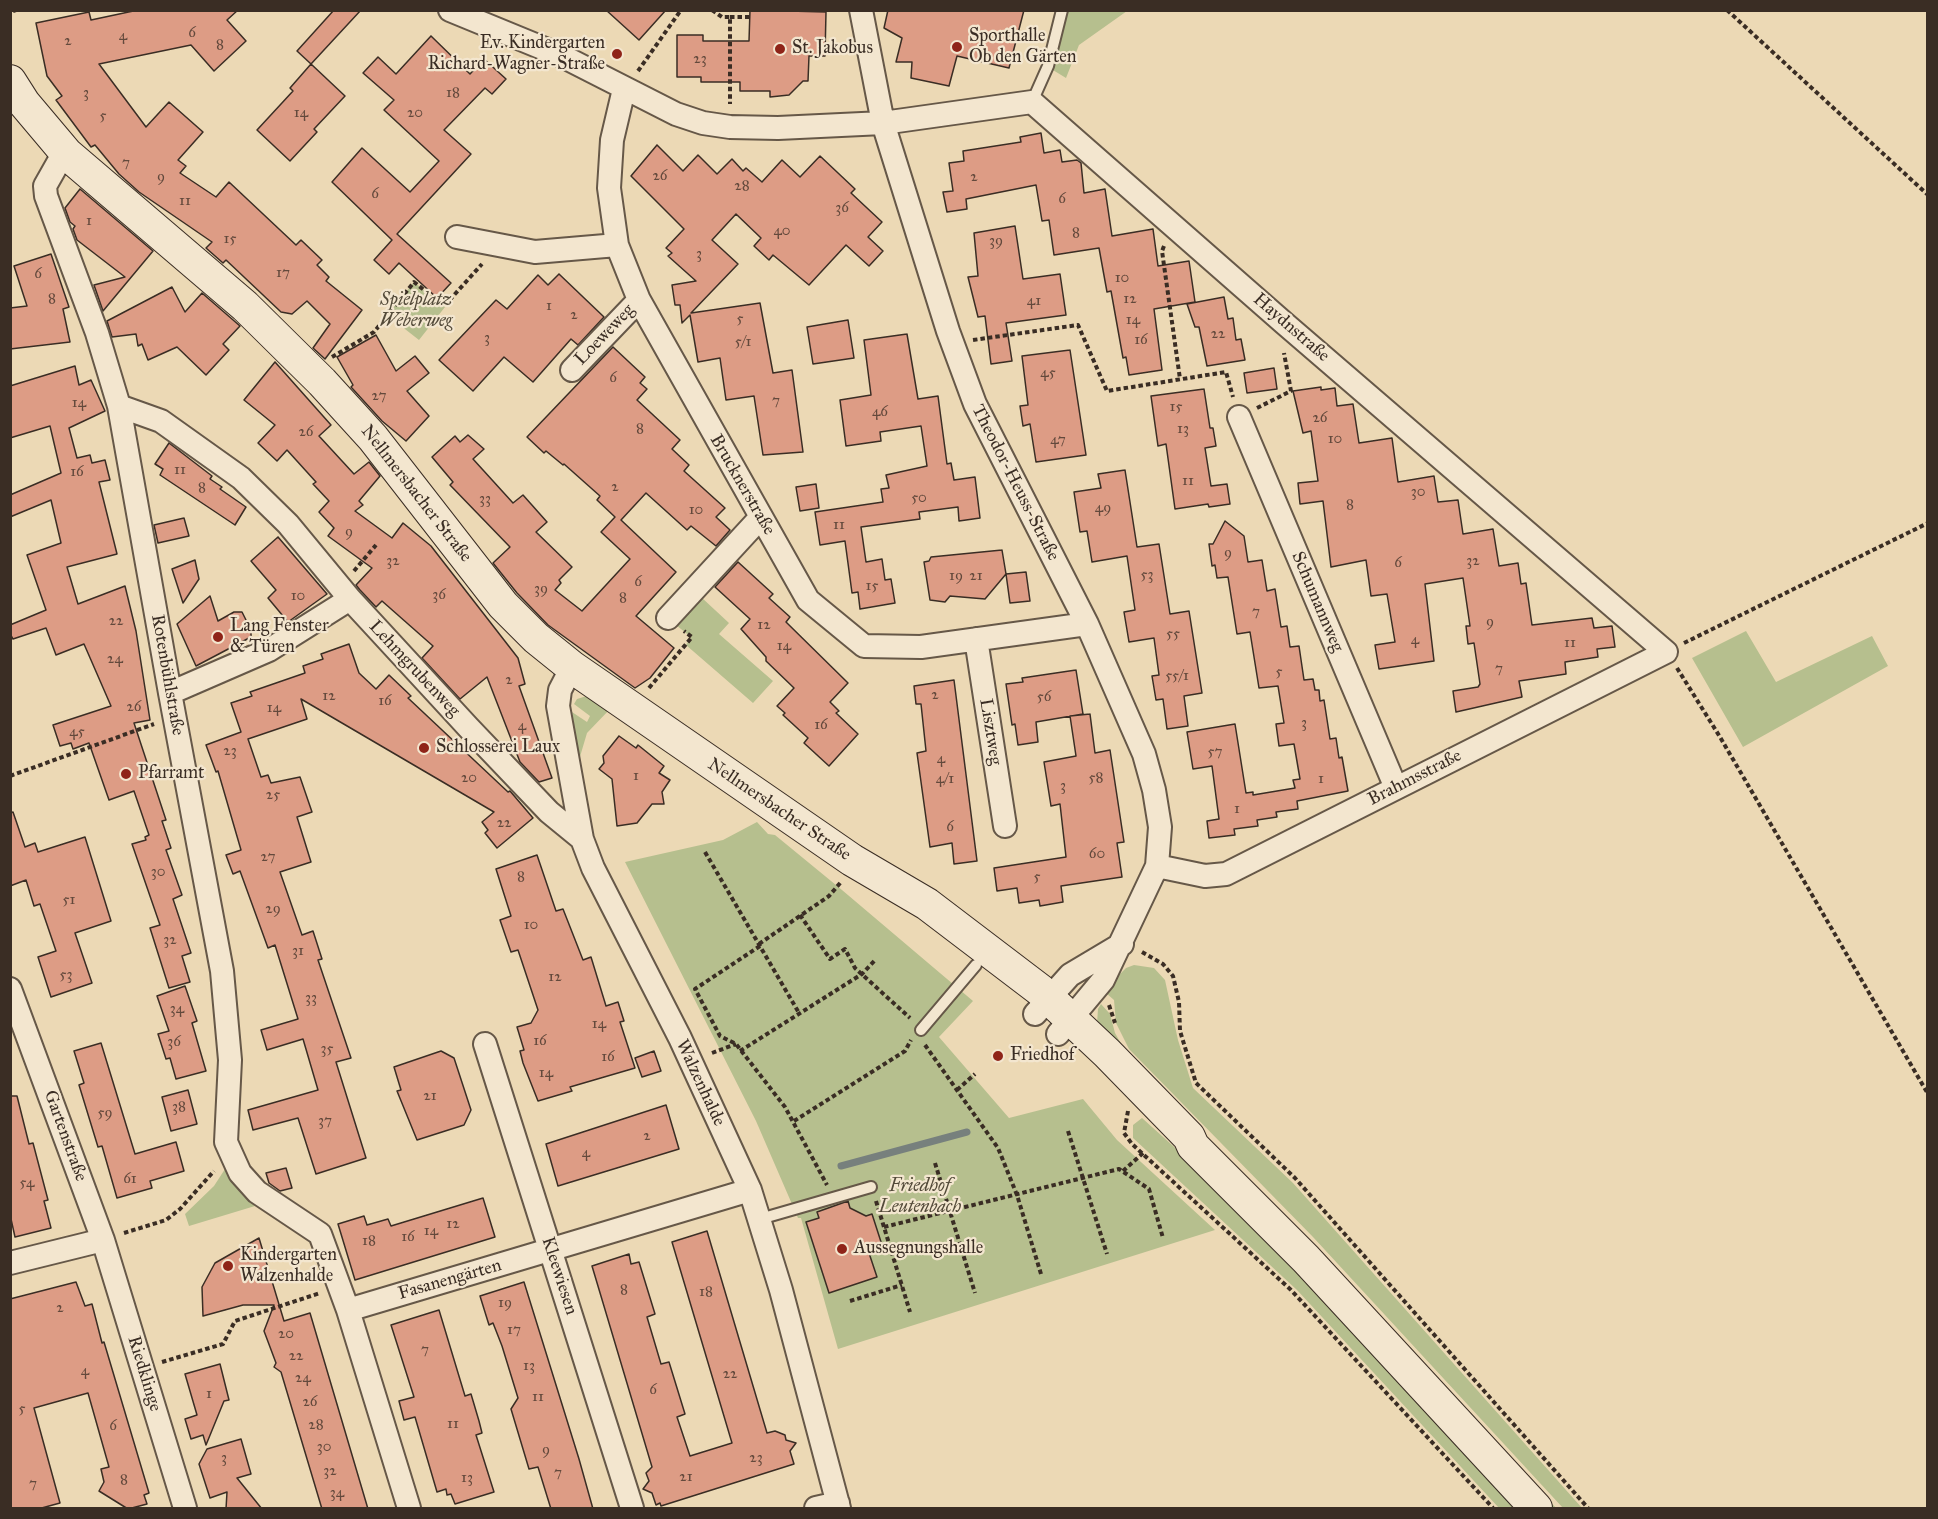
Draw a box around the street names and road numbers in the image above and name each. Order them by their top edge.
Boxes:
street label: Haydnstraße [1248,289,1334,367]
street label: Loeweweg [571,300,639,370]
street label: Theodor-Heuss-Straße [966,401,1064,565]
street label: Nellmersbacher Straße [356,421,476,567]
street label: Brucknerstraße [705,431,779,539]
street label: Schumannweg [1286,549,1348,655]
street label: Rotenbühlstraße [146,613,188,737]
street label: Lehmgrubenweg [364,616,464,722]
street label: Lisztweg [974,697,1006,767]
street label: Brahmsstraße [1365,745,1465,811]
street label: Nellmersbacher Straße [703,754,855,866]
street label: Walzenhalde [671,1036,729,1130]
street label: Gartenstraße [39,1088,91,1184]
street label: Kleewiesen [536,1234,582,1318]
street label: Fasanengärten [396,1255,504,1305]
street label: Riedklinge [122,1334,166,1414]

